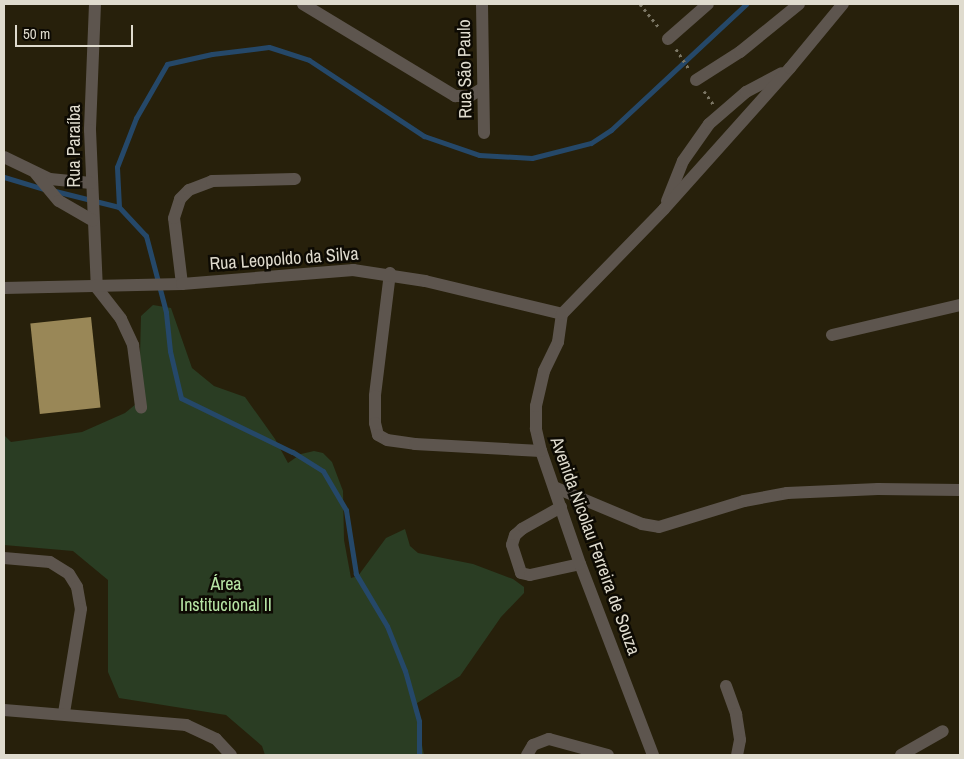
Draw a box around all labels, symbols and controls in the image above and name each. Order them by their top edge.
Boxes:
scale bar [18,15,135,47]
street label: Rua São Paulo [453,19,477,119]
text: 50 m [23,23,50,44]
street label: Rua Paraíba [63,105,85,187]
street label: Rua Leopoldo da Silva [209,243,359,275]
street label: Avenida Nicolau Ferreira de Souza [545,434,645,658]
park label: Área Institucional II [180,574,272,616]

